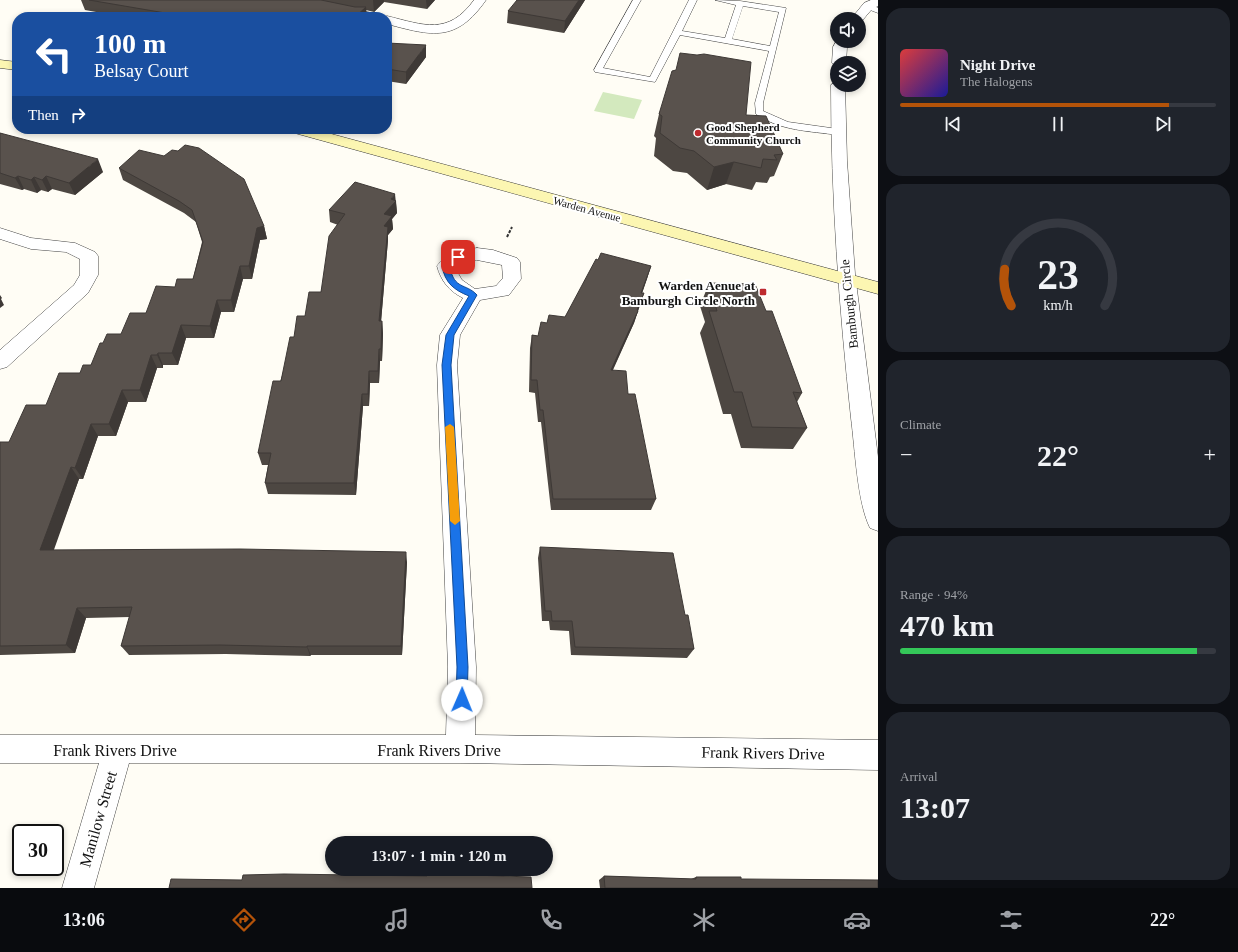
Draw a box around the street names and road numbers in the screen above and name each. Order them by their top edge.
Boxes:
street label: Warden Avenue [552,194,622,224]
street label: Bamburgh Circle [837,258,861,349]
street label: Frank Rivers Drive [53,742,177,759]
street label: Frank Rivers Drive [377,742,501,759]
street label: Frank Rivers Drive [701,743,825,763]
street label: Manilow Street [76,768,120,869]

